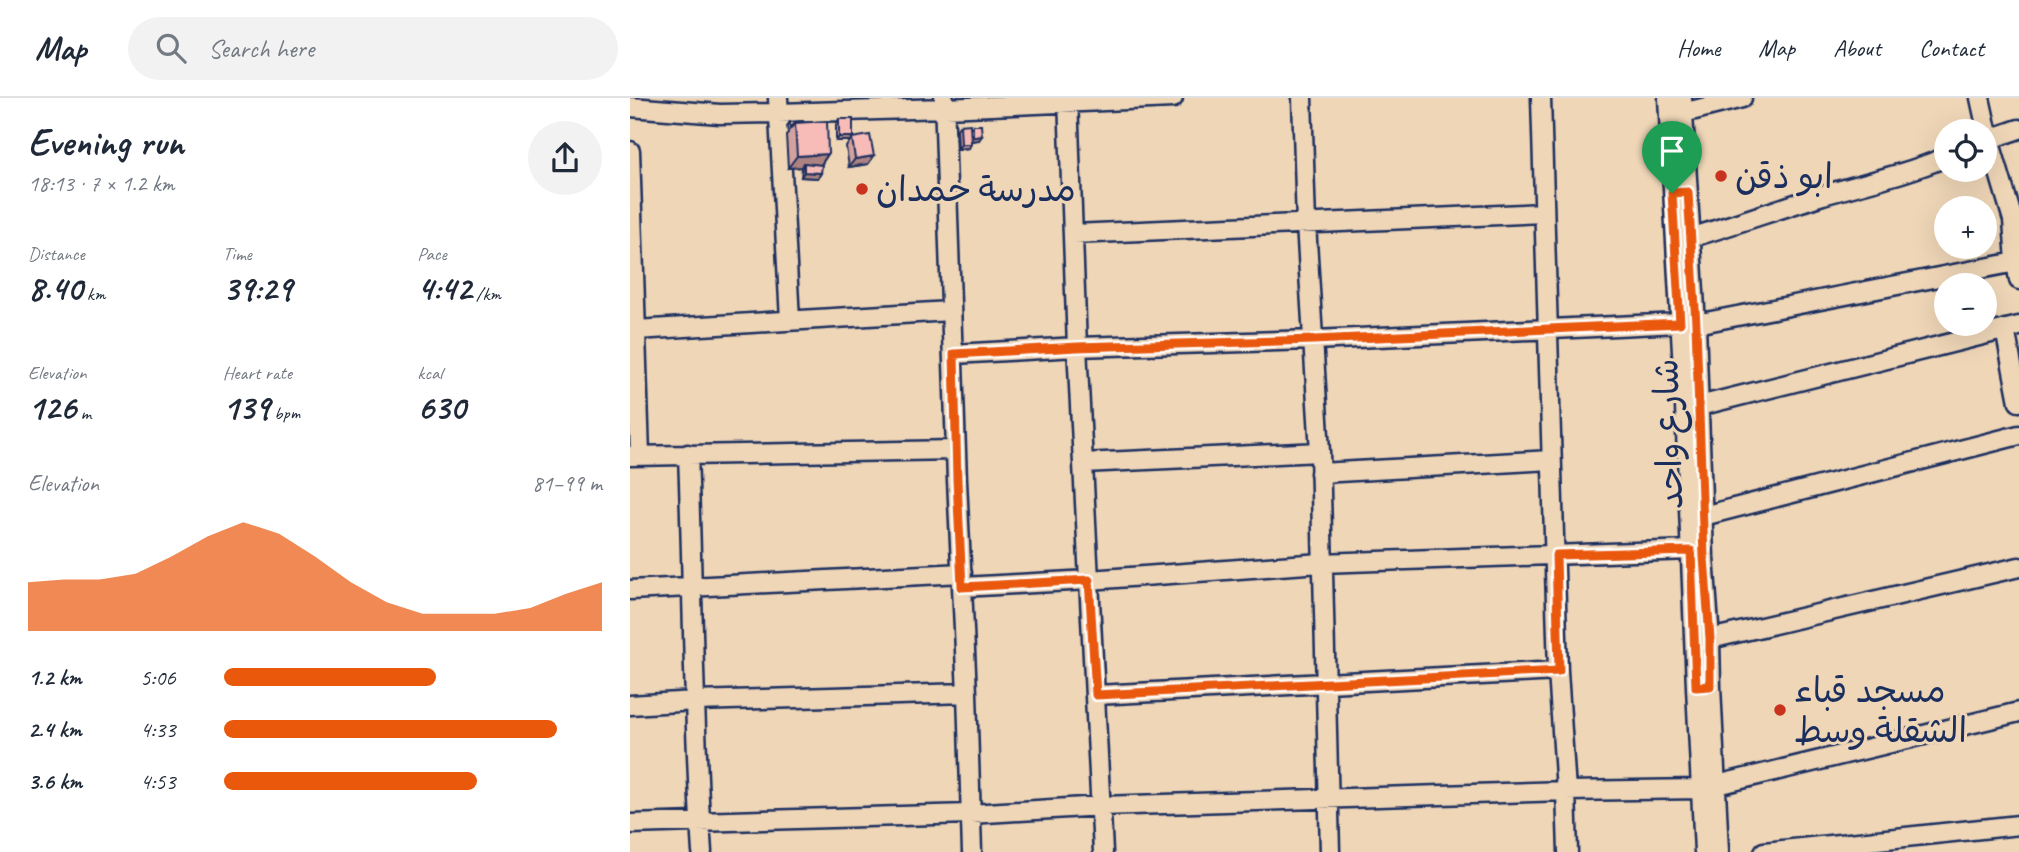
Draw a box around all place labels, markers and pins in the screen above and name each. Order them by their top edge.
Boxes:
pin [1642,121,1702,193]
place label: ابو ذقن [1735,154,1833,199]
place label: مدرسة حمدان [876,167,1076,212]
marker: ابو ذقن [1713,168,1729,184]
marker: مدرسة حمدان [854,181,870,197]
place label: مسجد قباء الشقلة وسط [1794,668,1967,753]
marker: مسجد قباء الشقلة وسط [1772,702,1788,718]

